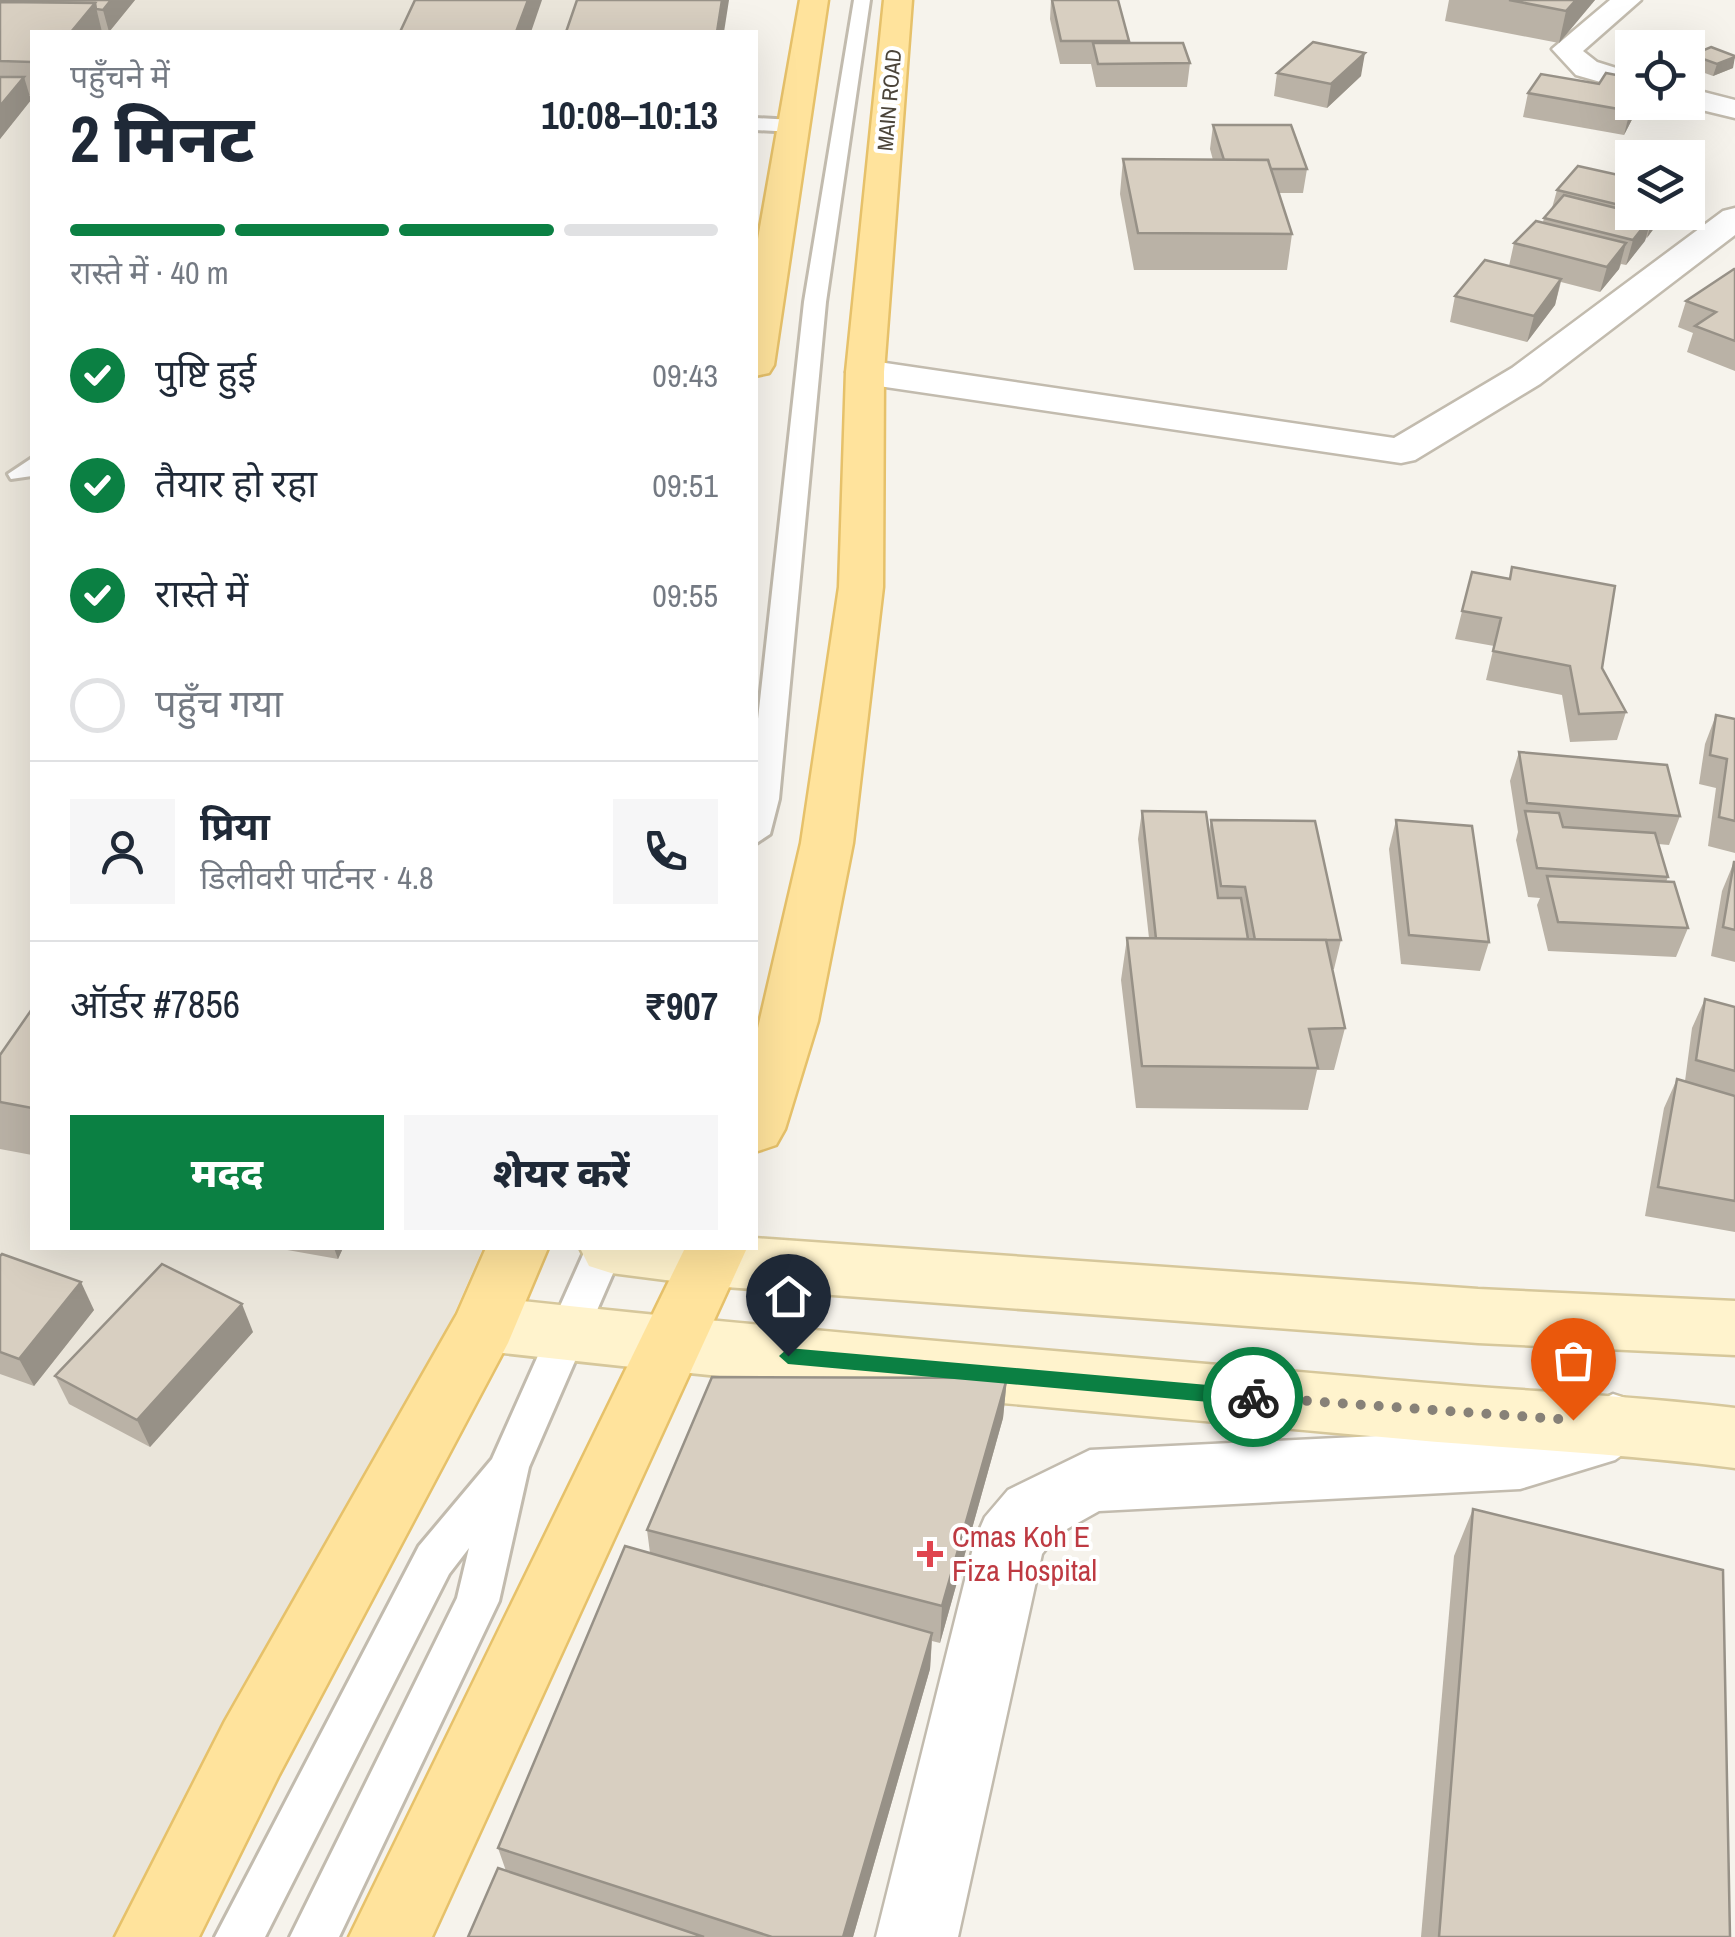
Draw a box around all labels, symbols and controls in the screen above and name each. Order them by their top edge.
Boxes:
map controls [1615,30,1705,230]
button: locate [1615,30,1705,120]
street label: MAIN ROAD [870,48,908,152]
text: पहुँचने में [70,55,170,98]
text: 10:08–10:13 [541,90,718,141]
text: 2 मिनट [70,95,254,182]
button: layers [1615,140,1705,230]
text: रास्ते में · 40 m [70,251,229,294]
icon: check [70,348,125,403]
text: पुष्टि हुई [155,348,256,399]
text: 09:43 [652,354,718,397]
icon: check [70,458,125,513]
text: तैयार हो रहा [155,458,317,509]
text: 09:51 [652,464,718,507]
icon: check [70,568,125,623]
text: रास्ते में [155,568,248,619]
text: 09:55 [652,574,718,617]
text: पहुँच गया [155,678,283,729]
button: person [70,799,175,904]
button: phone [613,799,718,904]
text: प्रिया [200,801,270,852]
text: डिलीवरी पार्टनर · 4.8 [200,856,434,899]
text: ऑर्डर #7856 [70,979,240,1030]
text: ₹907 [644,981,718,1032]
button: मदद [70,1115,384,1230]
button: शेयर करें [404,1115,718,1230]
pin [746,1254,831,1357]
icon: home [761,1269,816,1324]
pin [1531,1318,1616,1421]
icon: bag [1546,1333,1601,1388]
courier [1203,1347,1303,1447]
icon: bike [1226,1370,1281,1425]
place label: Cmas Koh E Fiza Hospital [952,1516,1097,1590]
marker: Cmas Koh E Fiza Hospital [917,1541,943,1567]

